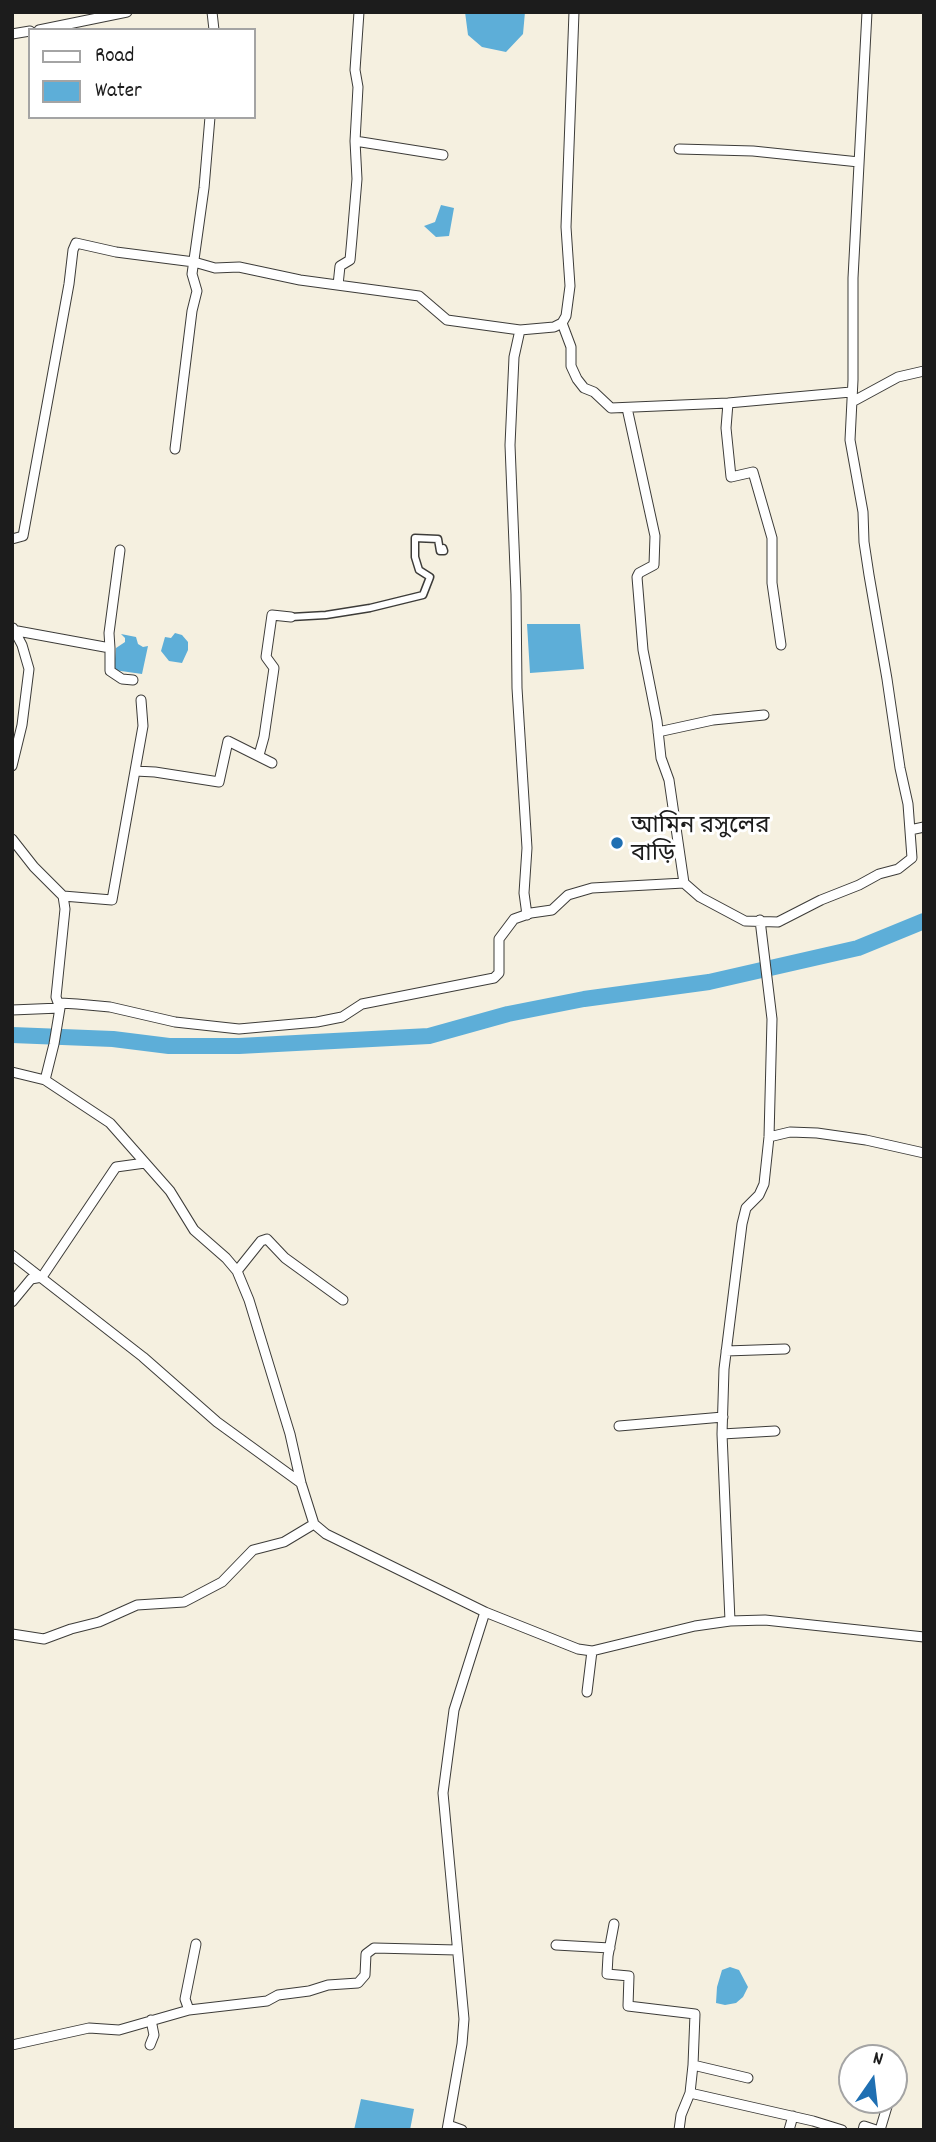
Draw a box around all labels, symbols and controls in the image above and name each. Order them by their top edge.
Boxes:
legend [28,28,256,119]
text: Road [95,42,134,72]
text: Water [95,77,142,107]
place label: আমিন রসুলের বাড়ি [631,815,770,871]
marker: আমিন রসুলের বাড়ি [609,835,625,851]
north arrow [838,2044,908,2114]
text: N [870,2046,886,2074]

